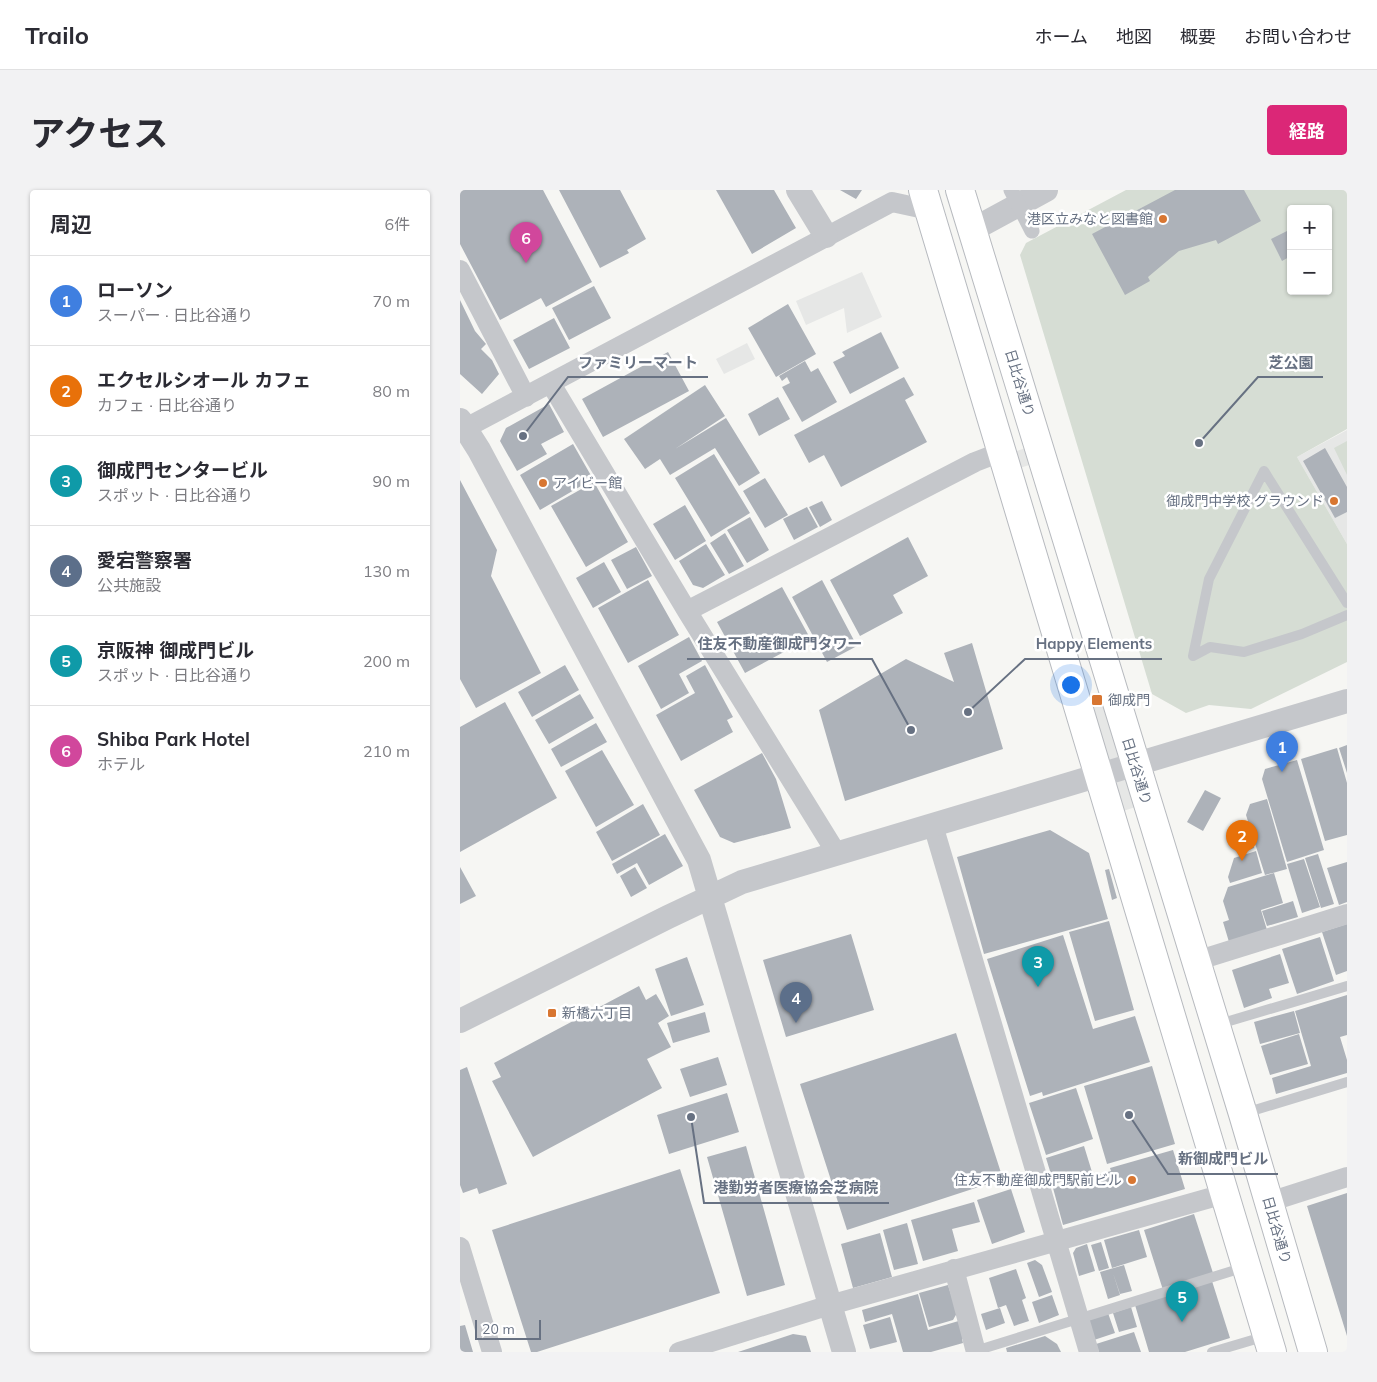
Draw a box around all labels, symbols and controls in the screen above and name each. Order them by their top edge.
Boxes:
text: Trailo [25,20,89,50]
text: ホーム [1035,25,1088,48]
text: 地図 [1116,25,1152,48]
text: 概要 [1180,25,1216,48]
text: お問い合わせ [1244,25,1352,48]
button: 経路 [1267,105,1347,155]
text: アクセス [30,111,168,155]
map controls [1287,205,1332,295]
button: + [1287,205,1332,250]
place label: 港区立みなと図書館 [1027,210,1153,228]
text: 周辺 [50,211,92,237]
marker: 港区立みなと図書館 [1157,213,1169,225]
text: 6件 [384,214,410,234]
pin: 6 [510,222,542,263]
button: − [1287,250,1332,295]
text: ローソン [97,278,173,302]
text: 1 [61,291,71,311]
text: 70 m [373,291,410,311]
text: スーパー · 日比谷通り [97,305,253,325]
callout: ファミリーマート [568,347,708,377]
street label: 日比谷通り [1001,347,1039,419]
callout: 芝公園 [1258,347,1323,377]
text: ファミリーマート [578,353,698,372]
text: 芝公園 [1268,353,1314,372]
text: エクセルシオール カフェ [97,368,311,392]
text: 2 [61,381,71,401]
text: 80 m [373,381,410,401]
text: カフェ · 日比谷通り [97,395,237,415]
text: 御成門センタービル [97,458,268,482]
text: 3 [61,471,71,491]
text: 90 m [373,471,410,491]
place label: アイビー館 [553,474,622,492]
marker: アイビー館 [537,477,549,489]
text: スポット · 日比谷通り [97,485,253,505]
place label: 御成門中学校 グラウンド [1166,492,1324,510]
marker: 御成門中学校 グラウンド [1328,495,1340,507]
text: 愛宕警察署 [97,548,192,572]
text: 4 [61,561,71,581]
text: 130 m [363,561,410,581]
text: 公共施設 [97,575,161,595]
callout: 住友不動産御成門タワー [687,629,872,659]
callout: Happy Elements [1025,629,1162,659]
text: 住友不動産御成門タワー [697,634,863,653]
text: Happy Elements [1036,634,1152,653]
text: 京阪神 御成門ビル [97,638,254,662]
text: 5 [61,651,71,671]
text: 200 m [363,651,410,671]
text: スポット · 日比谷通り [97,665,253,685]
your location [1058,672,1084,698]
place label: 御成門 [1108,691,1150,709]
marker: 御成門 [1090,693,1104,707]
text: Shiba Park Hotel [97,727,250,751]
pin: 1 [1266,731,1298,772]
street label: 日比谷通り [1118,735,1156,807]
text: 6 [61,741,71,761]
text: 210 m [363,741,410,761]
text: ホテル [97,754,145,774]
pin: 2 [1226,820,1258,861]
pin: 3 [1022,946,1054,987]
pin: 4 [780,982,812,1023]
place label: 新橋六丁目 [562,1004,632,1022]
marker: 新橋六丁目 [546,1007,558,1019]
callout: 新御成門ビル [1168,1144,1278,1174]
text: 新御成門ビル [1178,1149,1268,1168]
place label: 住友不動産御成門駅前ビル [954,1171,1122,1189]
callout: 港勤労者医療協会芝病院 [704,1173,889,1203]
marker: 住友不動産御成門駅前ビル [1126,1174,1138,1186]
text: 港勤労者医療協会芝病院 [713,1178,879,1197]
street label: 日比谷通り [1259,1194,1295,1266]
pin: 5 [1166,1281,1198,1322]
scale bar [475,1317,541,1340]
text: 20 m [482,1320,515,1338]

